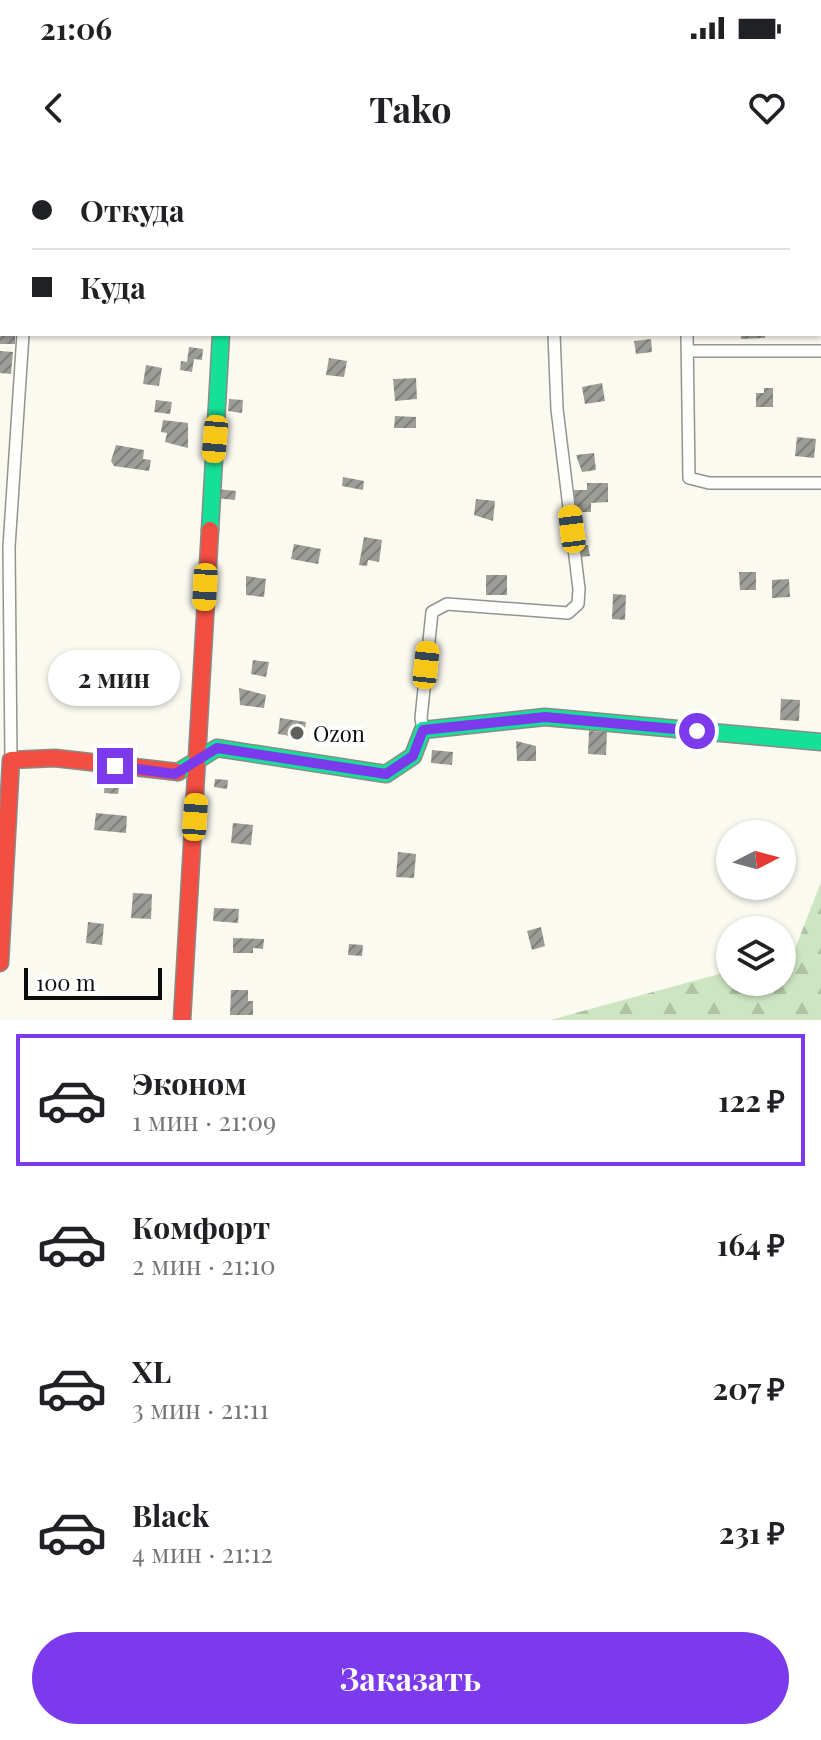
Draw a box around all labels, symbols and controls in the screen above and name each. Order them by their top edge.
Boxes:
text: 21:06 [40,8,112,48]
text: Tako [369,84,452,132]
icon: back [32,86,76,130]
icon: heart [745,86,789,130]
text: Откуда [80,190,184,230]
text: Куда [80,267,146,307]
car [201,414,229,464]
car [557,504,587,554]
car [192,562,218,612]
car [412,640,440,690]
callout: 2 мин [49,650,181,706]
text: 2 мин [78,660,150,695]
route start [679,713,715,749]
place label: Ozon [313,718,365,748]
marker: Ozon [288,724,306,742]
route end [97,748,133,784]
car [181,792,209,842]
north arrow [716,820,796,900]
map controls [716,820,796,996]
button: layers [716,916,796,996]
scale bar [24,964,162,1000]
text: 100 m [36,967,96,997]
text: Эконом [132,1063,247,1103]
icon: car [36,1064,108,1136]
text: 122 ₽ [718,1080,785,1120]
text: 1 мин · 21:09 [132,1103,276,1138]
text: Комфорт [132,1207,270,1247]
icon: car [36,1208,108,1280]
text: 164 ₽ [717,1224,785,1264]
text: 2 мин · 21:10 [132,1247,276,1282]
text: XL [132,1351,171,1391]
icon: car [36,1352,108,1424]
text: 207 ₽ [712,1368,785,1408]
text: 3 мин · 21:11 [132,1391,269,1426]
text: Black [132,1495,209,1535]
icon: car [36,1496,108,1568]
text: 231 ₽ [719,1512,785,1552]
text: 4 мин · 21:12 [132,1535,273,1570]
button: Заказать [32,1632,789,1724]

